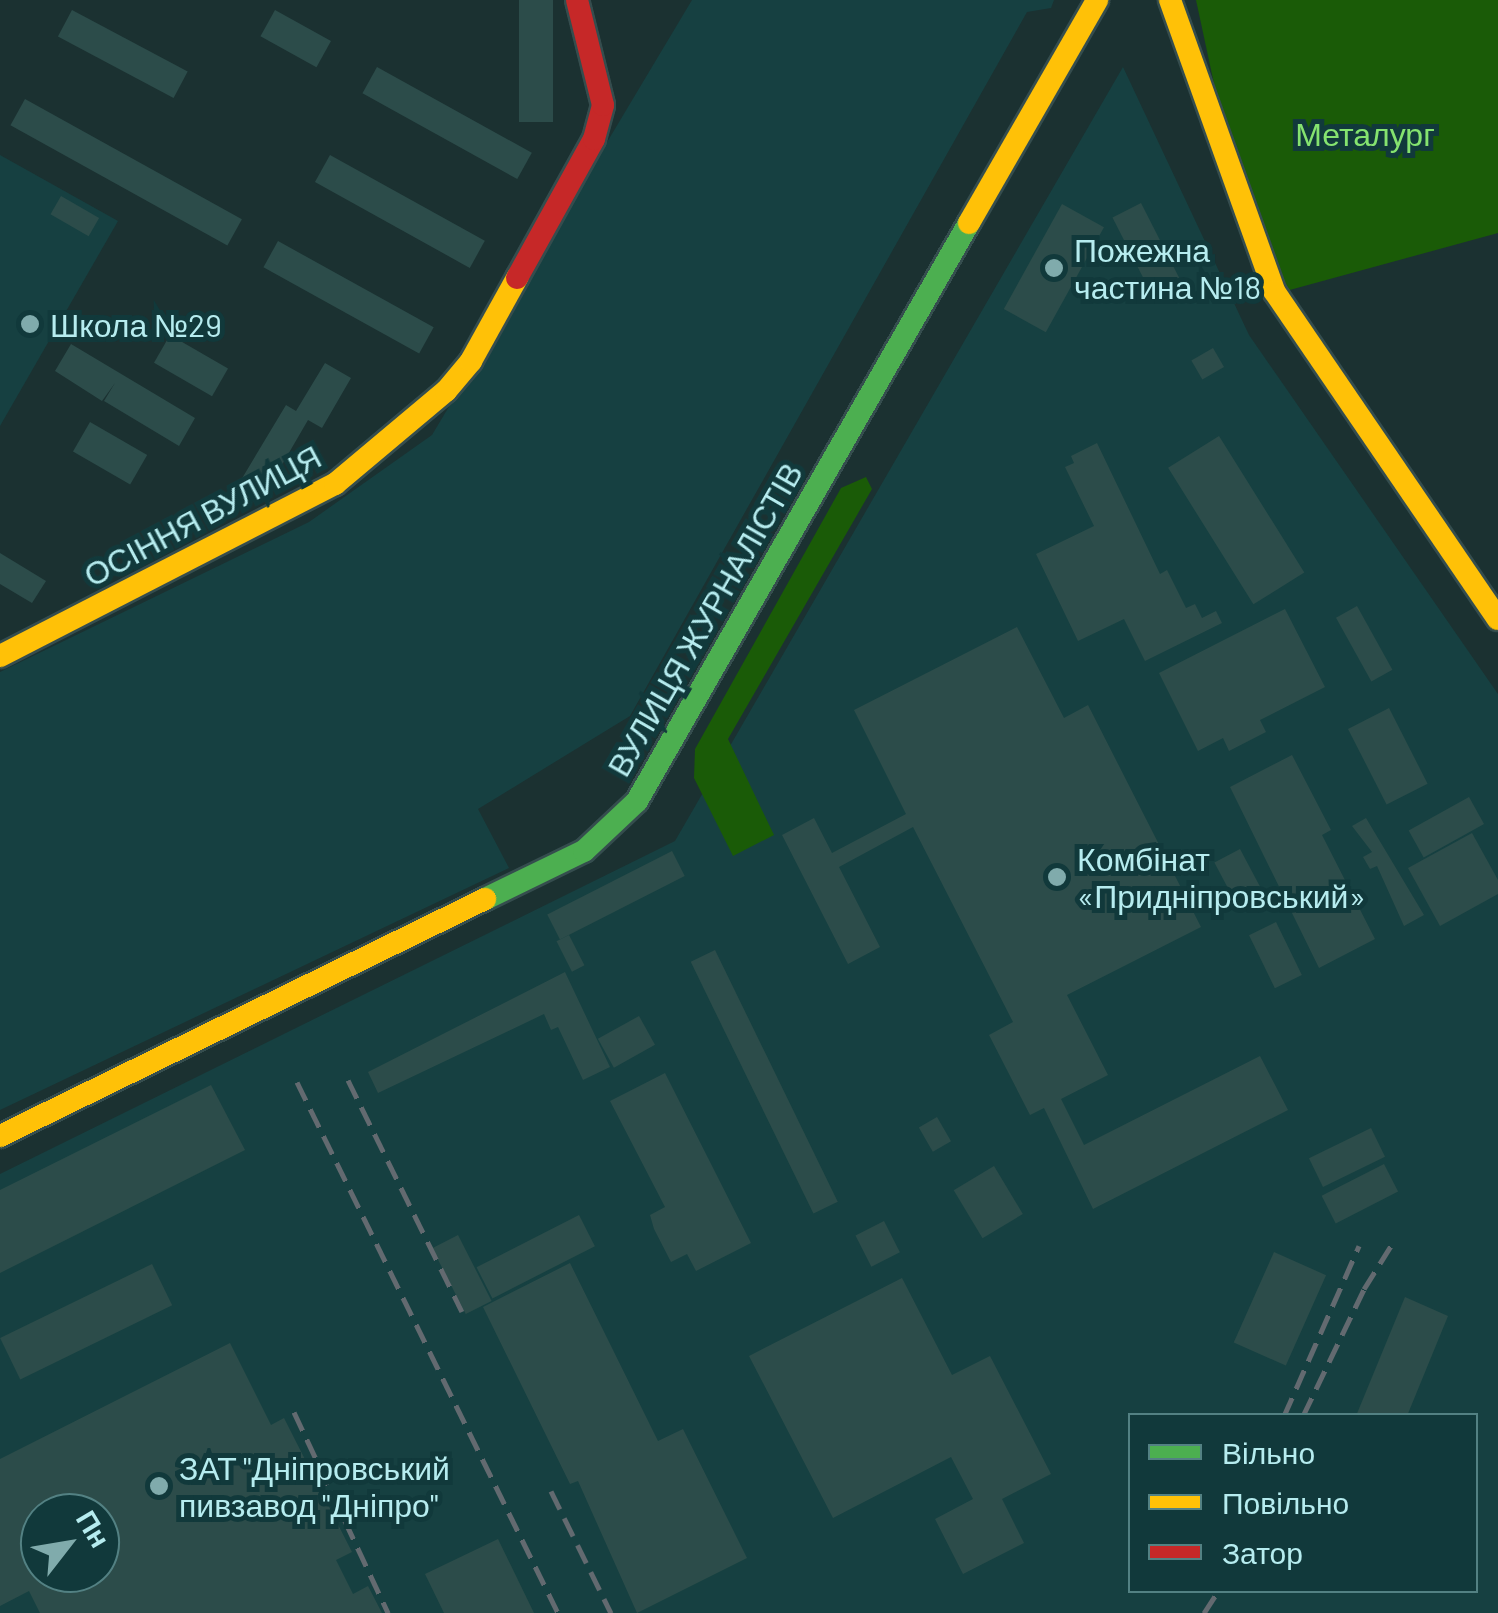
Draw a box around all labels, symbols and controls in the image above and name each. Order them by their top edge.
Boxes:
park label: Металург [1295,114,1435,152]
place label: Пожежна частина №18 [1074,231,1261,306]
marker: Пожежна частина №18 [1043,257,1065,279]
place label: Школа №29 [50,305,222,343]
marker: Школа №29 [19,313,41,335]
street label: ОСІННЯ ВУЛИЦЯ [77,436,327,594]
street label: ВУЛИЦЯ ЖУРНАЛІСТІВ [598,455,810,783]
place label: Комбінат «Придніпровський» [1077,840,1366,915]
marker: Комбінат «Придніпровський» [1046,866,1068,888]
legend [1128,1413,1478,1593]
text: Вільно [1222,1434,1315,1470]
place label: ЗАТ "Дніпровський пивзавод "Дніпро" [179,1449,450,1524]
marker: ЗАТ "Дніпровський пивзавод "Дніпро" [148,1475,170,1497]
text: Повільно [1222,1484,1349,1520]
north arrow [20,1493,120,1593]
text: Пн [70,1504,118,1553]
text: Затор [1222,1534,1303,1570]

